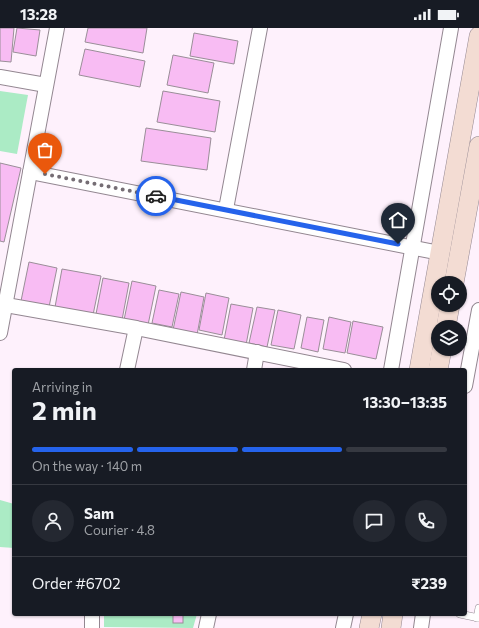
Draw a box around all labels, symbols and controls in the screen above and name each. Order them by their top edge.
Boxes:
text: 13:28 [20,5,57,23]
pin [28,133,62,174]
icon: bag [34,139,56,161]
courier [136,176,176,216]
icon: car [145,185,167,207]
pin [381,203,415,244]
icon: home [387,209,409,231]
map controls [431,276,467,356]
button: locate [431,276,467,312]
button: layers [431,320,467,356]
text: Arriving in [32,379,92,395]
text: 13:30–13:35 [363,393,447,411]
text: 2 min [32,394,97,425]
text: On the way · 140 m [32,458,142,474]
button: person [32,500,74,542]
button: chat [353,500,395,542]
button: phone [405,500,447,542]
text: Sam [84,504,114,522]
text: Courier · 4.8 [84,522,155,538]
text: Order #6702 [32,574,121,592]
text: ₹239 [411,574,447,592]

